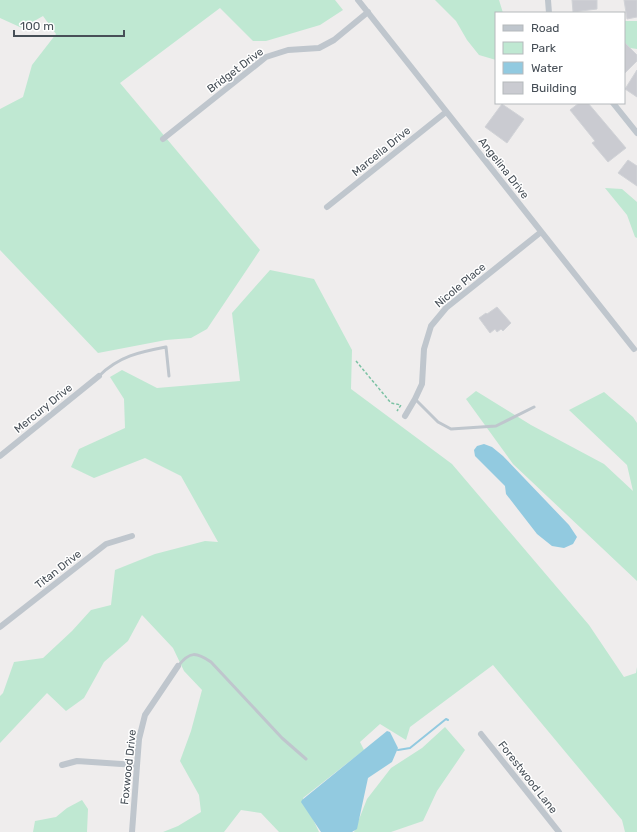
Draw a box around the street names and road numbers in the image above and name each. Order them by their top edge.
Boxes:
street label: Bridget Drive [205,45,266,96]
street label: Marcella Drive [349,124,413,179]
street label: Angelina Drive [476,135,532,201]
street label: Nicole Place [432,260,488,310]
street label: Mercury Drive [12,381,75,436]
street label: Titan Drive [33,547,84,592]
street label: Foxwood Drive [118,729,139,805]
street label: Forestwood Lane [495,738,560,816]

